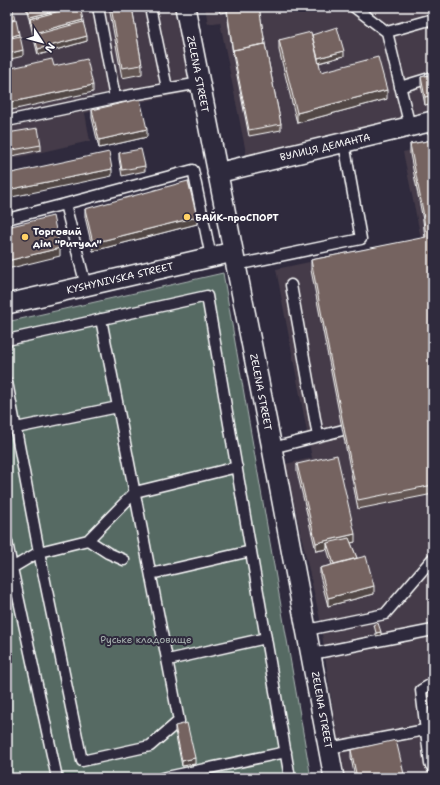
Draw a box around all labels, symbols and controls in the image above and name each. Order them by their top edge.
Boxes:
north arrow [22,22,62,62]
street label: ZELENA STREET [184,34,212,114]
text: N [41,40,58,56]
street label: ВУЛИЦЯ ДЕМАНТА [279,130,371,164]
place label: БАЙК-проСПОРТ [195,211,279,224]
marker: БАЙК-проСПОРТ [182,212,192,222]
place label: Торговий дім "Ритуал" [33,225,102,250]
marker: Торговий дім "Ритуал" [20,232,30,242]
street label: KYSHYNIVSKA STREET [65,259,175,297]
street label: ZELENA STREET [247,352,275,432]
park label: Руське кладовище [100,633,192,646]
street label: ZELENA STREET [309,670,335,750]

